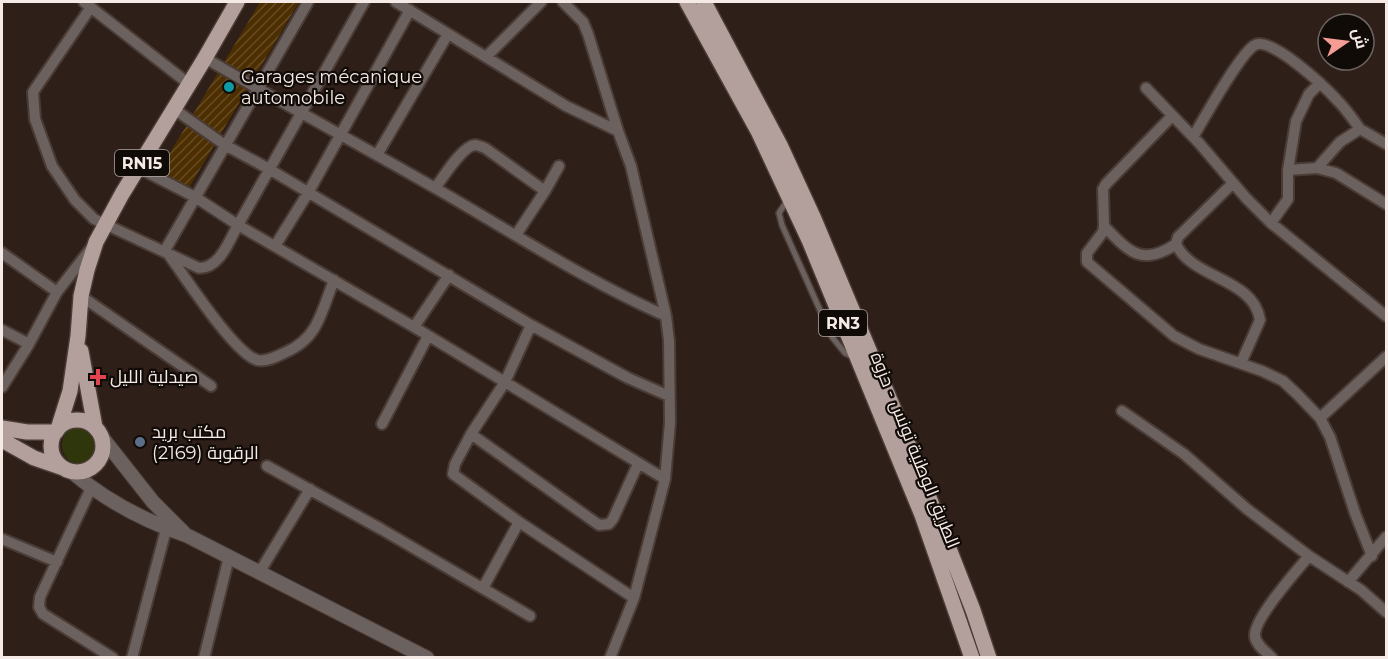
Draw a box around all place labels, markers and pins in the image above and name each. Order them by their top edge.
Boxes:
place label: Garages mécanique automobile [241,66,422,109]
marker: Garages mécanique automobile [222,80,236,94]
place label: صيدلية الليل [110,366,198,388]
marker: صيدلية الليل [91,370,105,384]
place label: مكتب بريد الرقوبة (2169) [152,421,259,464]
marker: مكتب بريد الرقوبة (2169) [133,435,147,449]

